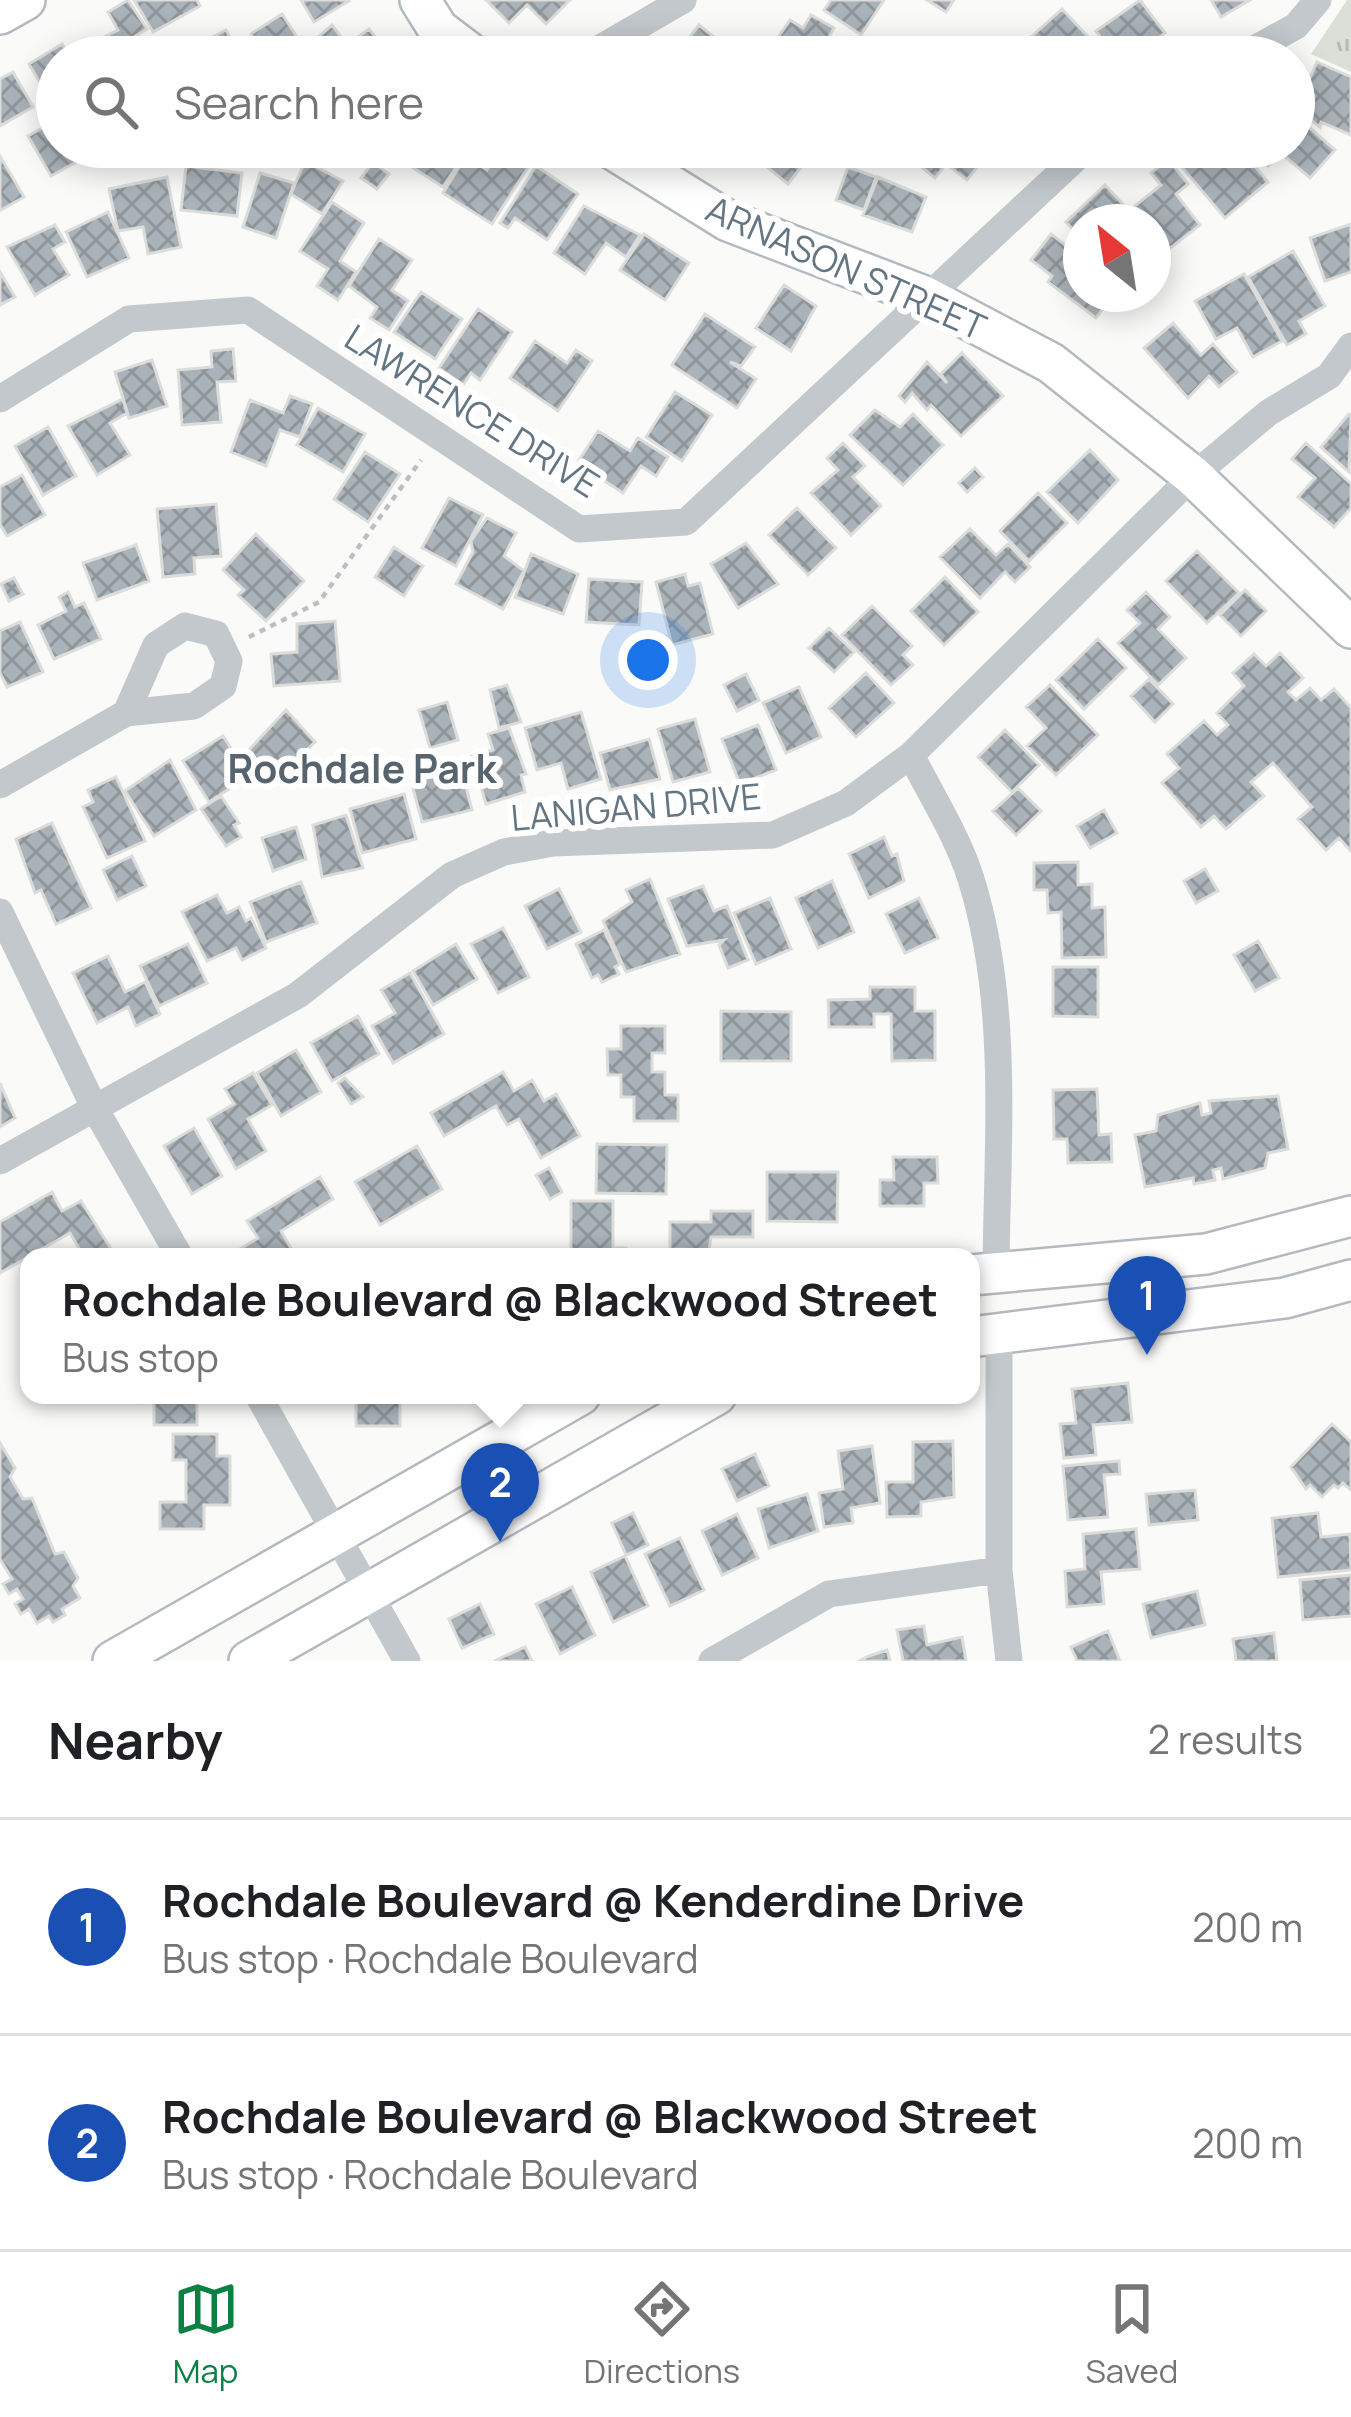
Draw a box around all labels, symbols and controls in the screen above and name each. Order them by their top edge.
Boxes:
search box [36,36,1315,168]
icon: search [78,69,144,135]
text: Search here [174,71,424,133]
street label: ARNASON STREET [699,184,994,351]
north arrow [1063,204,1171,312]
street label: LAWRENCE DRIVE [336,313,609,509]
your location [618,630,678,690]
district label: Rochdale Park [228,741,497,795]
street label: LANIGAN DRIVE [509,771,763,842]
popup [20,1248,980,1404]
pin: 1 [1108,1256,1186,1355]
text: Rochdale Boulevard @ Blackwood Street [62,1268,938,1330]
text: Bus stop [62,1330,219,1384]
pin: 2 [461,1443,539,1542]
text: Nearby [48,1705,223,1774]
text: 2 results [1148,1712,1303,1766]
text: Rochdale Boulevard @ Kenderdine Drive [162,1869,1024,1931]
text: 1 [78,1900,96,1954]
text: 200 m [1192,1900,1303,1954]
text: Bus stop · Rochdale Boulevard [162,1931,699,1985]
text: Rochdale Boulevard @ Blackwood Street [162,2085,1038,2147]
text: 2 [75,2116,99,2170]
text: 200 m [1192,2116,1303,2170]
text: Bus stop · Rochdale Boulevard [162,2147,699,2201]
tab: Map [173,2276,239,2393]
tab: Directions [584,2276,740,2393]
tab: Saved [1085,2276,1178,2393]

